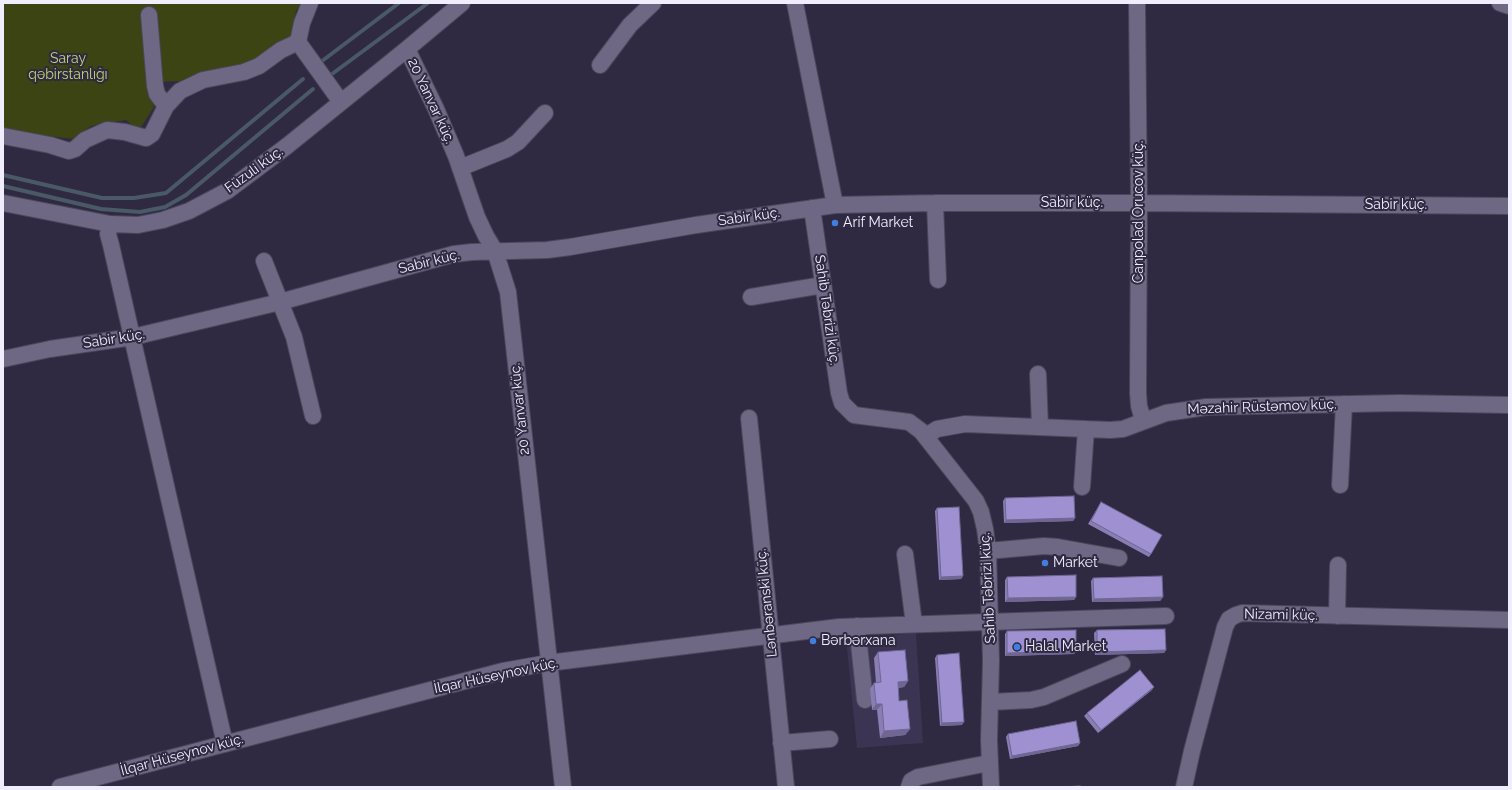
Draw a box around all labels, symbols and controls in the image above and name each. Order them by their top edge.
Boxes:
park label: Saray qəbirstanlığı [28,51,108,84]
street label: 20 Yanvar küç. [404,56,458,146]
street label: Canpolad Orucov küç. [1131,141,1147,283]
street label: Füzuli küç. [222,143,286,197]
street label: Sabir küç. [1041,195,1103,211]
street label: Sabir küç. [1365,197,1427,213]
street label: Sabir küç. [717,204,781,230]
place label: Arif Market [843,215,913,231]
marker: Arif Market [830,218,840,228]
street label: Sabir küç. [397,246,461,278]
street label: Sahib Təbrizi küç. [811,254,843,366]
street label: Sabir küç. [82,326,146,352]
street label: 20 Yanvar küç. [507,362,533,456]
street label: Məzahir Rüstəmov küç. [1187,396,1337,418]
street label: Sahib Təbrizi küç. [977,532,999,644]
street label: Lənbəranski küç. [753,548,781,658]
place label: Market [1053,555,1098,571]
marker: Market [1040,558,1050,568]
street label: Nizami küç. [1244,606,1318,624]
place label: Bərbərxana [821,633,896,649]
marker: Bərbərxana [808,636,818,646]
place label: Halal Market [1025,639,1106,655]
marker: Halal Market [1012,642,1022,652]
street label: İlqar Hüseynov küç. [432,655,560,697]
street label: İlqar Hüseynov küç. [119,731,245,779]

